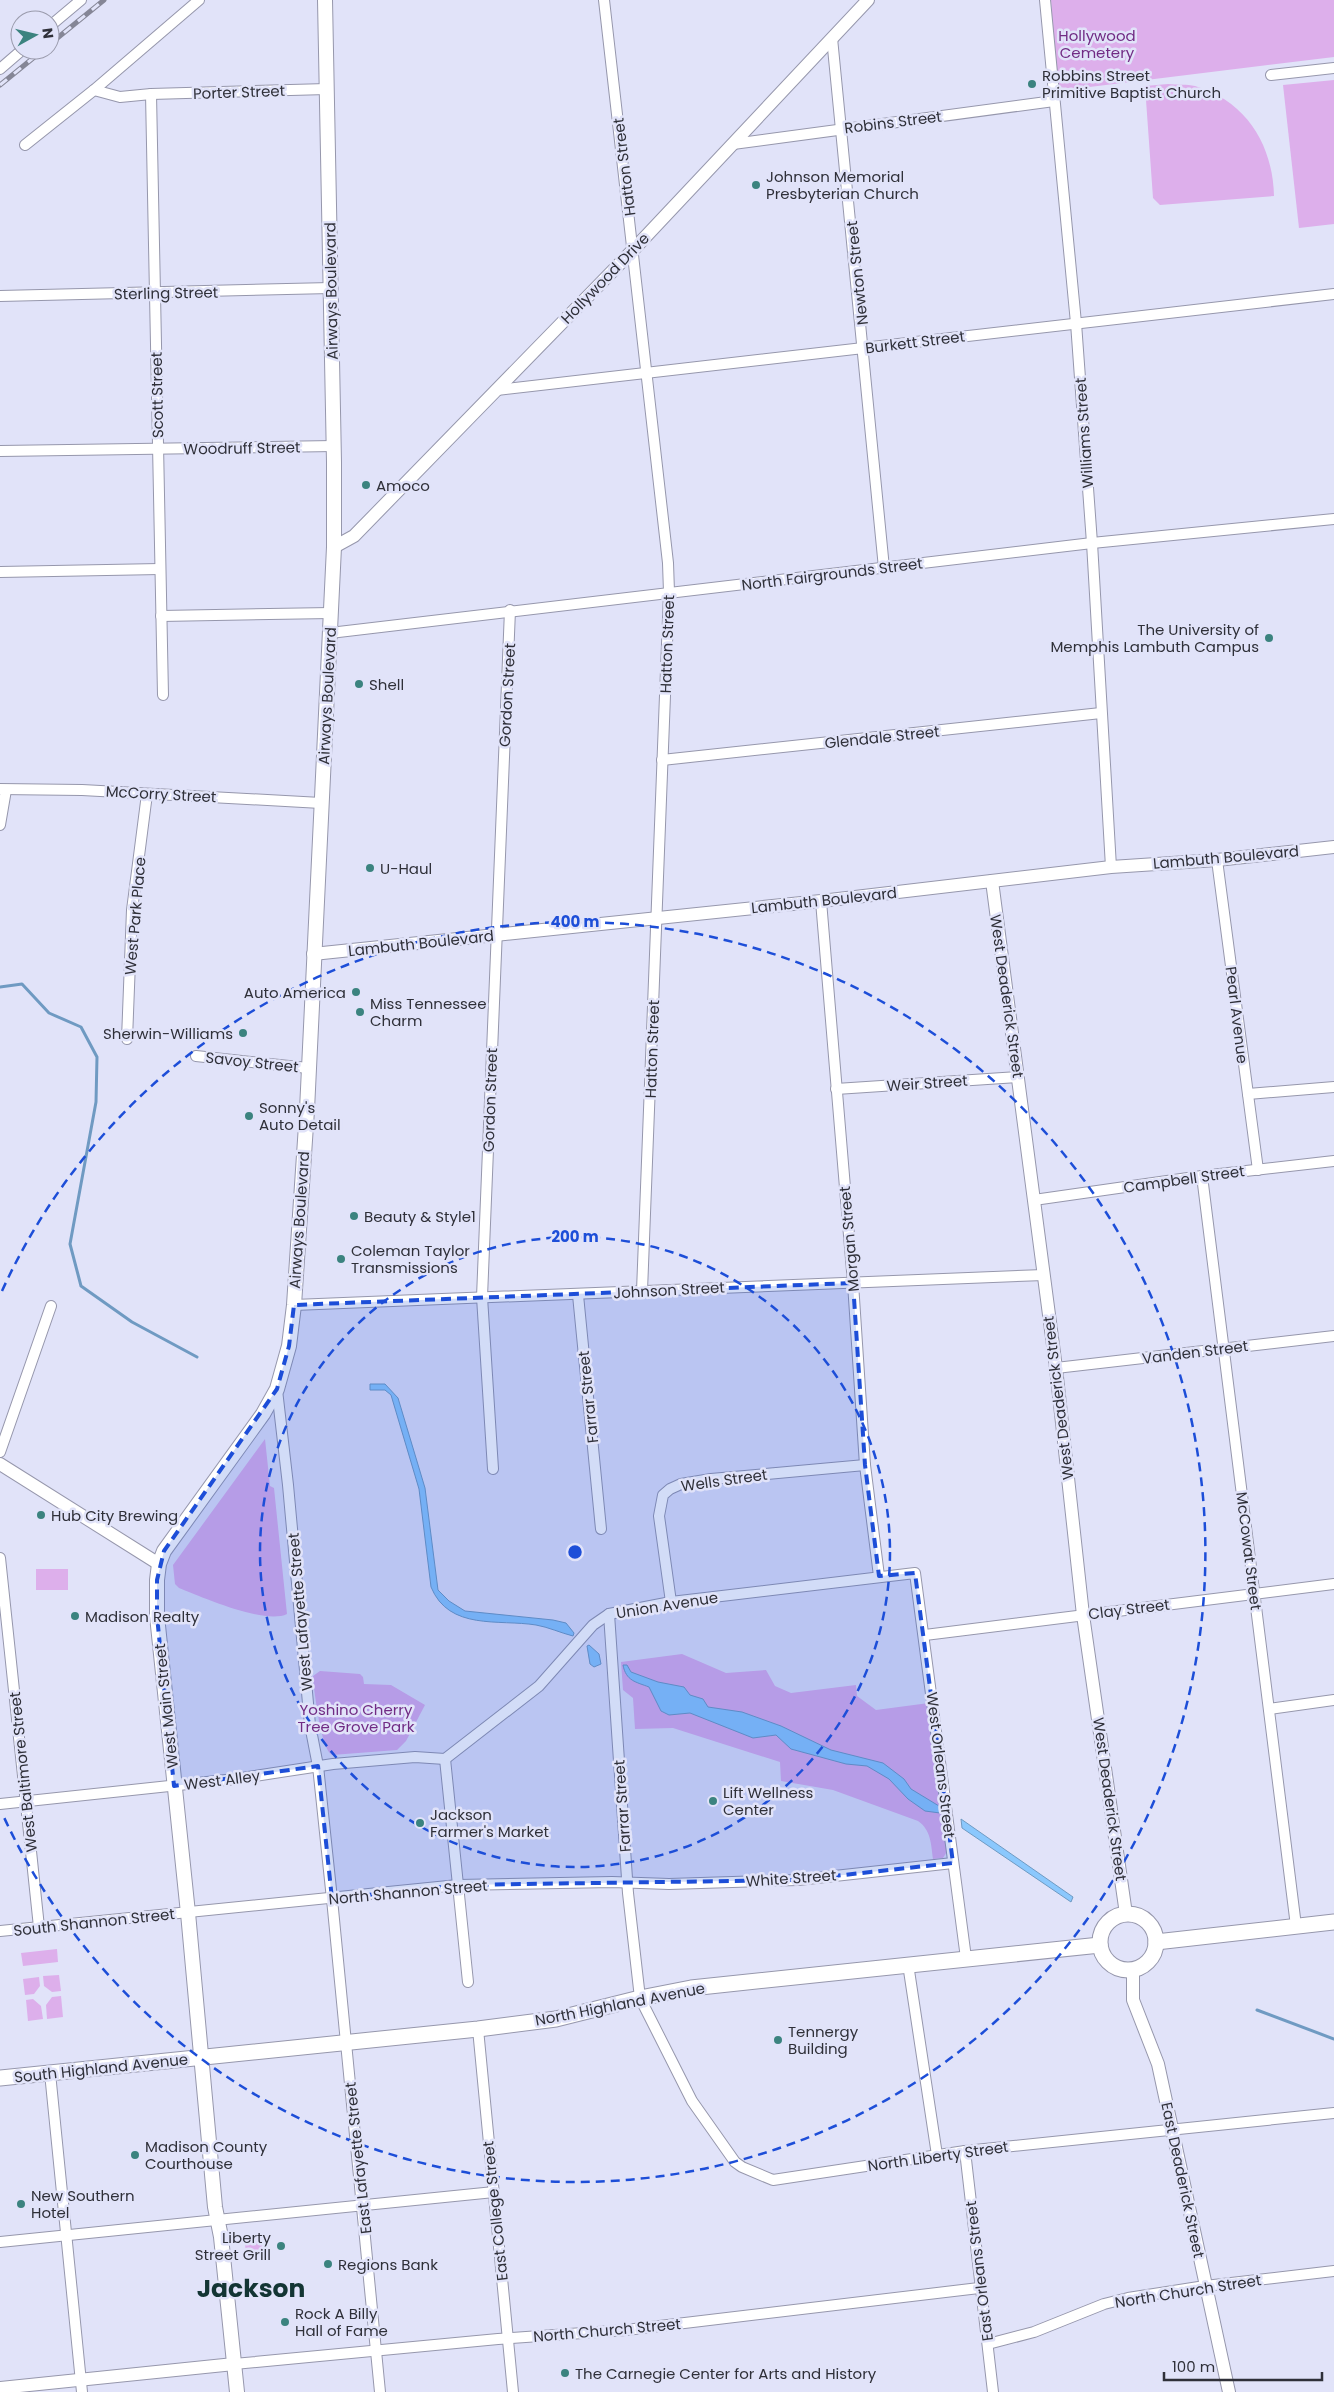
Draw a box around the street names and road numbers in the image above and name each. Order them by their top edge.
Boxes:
street label: Porter Street [193,80,285,104]
street label: Robins Street [843,106,943,138]
street label: Hatton Street [608,117,640,217]
street label: Newton Street [841,220,873,326]
street label: Airways Boulevard [319,222,343,360]
street label: Hollywood Drive [556,228,654,328]
street label: Sterling Street [114,282,218,304]
street label: Burkett Street [864,325,966,359]
street label: Scott Street [146,352,168,438]
street label: Williams Street [1070,377,1098,489]
street label: Woodruff Street [183,436,301,460]
street label: North Fairgrounds Street [740,552,924,596]
street label: Hatton Street [655,594,679,694]
street label: Airways Boulevard [313,627,341,765]
street label: Gordon Street [494,642,520,748]
street label: Glendale Street [823,721,941,753]
street label: McCorry Street [105,781,217,807]
street label: Lambuth Boulevard [1152,840,1300,874]
street label: West Park Place [119,856,151,976]
street label: Lambuth Boulevard [750,882,898,918]
street label: West Deaderick Street [985,913,1029,1079]
street label: Lambuth Boulevard [347,925,495,961]
street label: Pearl Avenue [1221,965,1253,1065]
street label: Hatton Street [640,999,664,1099]
street label: Savoy Street [204,1047,300,1077]
street label: Gordon Street [478,1048,502,1152]
street label: Weir Street [886,1070,968,1096]
street label: Airways Boulevard [284,1151,314,1289]
street label: Campbell Street [1122,1160,1246,1198]
street label: Morgan Street [834,1185,864,1293]
street label: Johnson Street [613,1277,725,1303]
street label: West Deaderick Street [1038,1315,1078,1481]
street label: Vanden Street [1141,1335,1249,1369]
street label: Farrar Street [573,1350,603,1444]
street label: Wells Street [679,1464,769,1496]
street label: McCowat Street [1231,1491,1267,1611]
street label: West Lafayette Street [283,1532,317,1692]
street label: Union Avenue [615,1587,719,1623]
street label: Clay Street [1087,1594,1171,1624]
street label: West Main Street [149,1642,183,1770]
street label: West Baltimore Street [4,1691,42,1853]
street label: West Orleans Street [922,1691,960,1839]
street label: West Deaderick Street [1088,1716,1132,1882]
street label: Farrar Street [608,1759,636,1853]
street label: West Alley [183,1765,262,1795]
street label: White Street [745,1864,837,1892]
street label: North Shannon Street [328,1875,488,1909]
street label: South Shannon Street [12,1903,176,1941]
street label: North Highland Avenue [533,1977,707,2031]
street label: South Highland Avenue [13,2048,189,2088]
street label: East Lafayette Street [340,2081,376,2235]
street label: East Deaderick Street [1156,2100,1210,2260]
street label: North Liberty Street [866,2136,1010,2176]
street label: East College Street [477,2140,513,2282]
street label: East Orleans Street [960,2200,998,2342]
street label: North Church Street [1113,2269,1263,2313]
street label: North Church Street [532,2313,682,2347]

